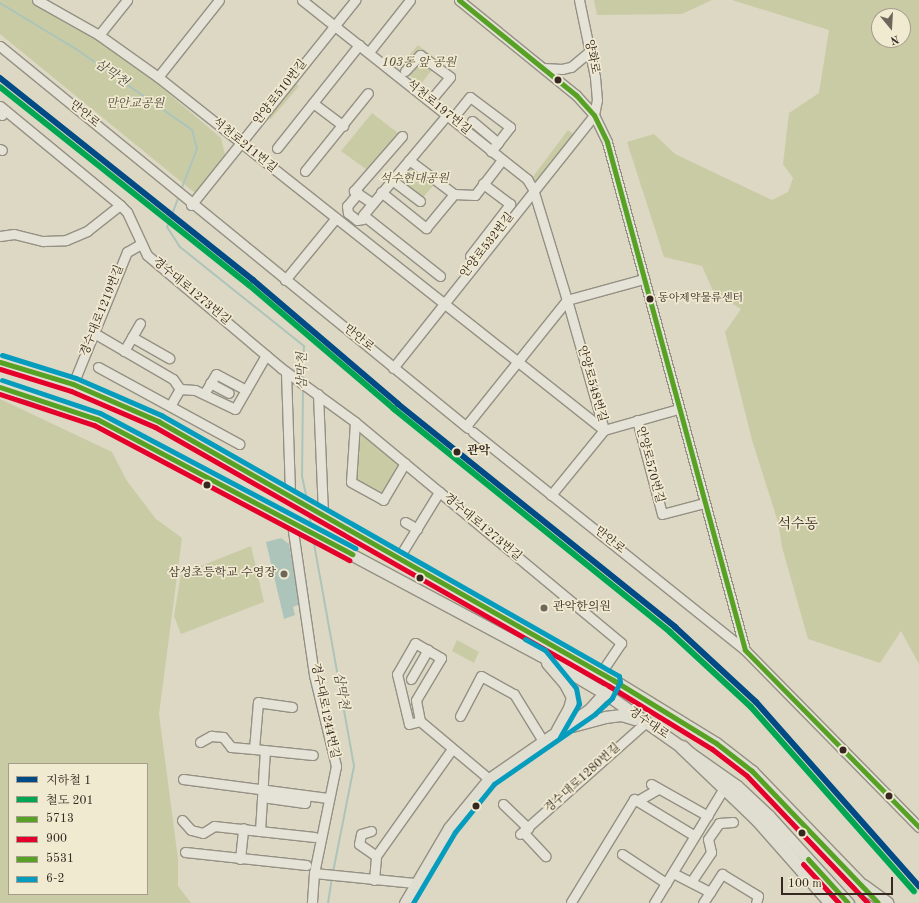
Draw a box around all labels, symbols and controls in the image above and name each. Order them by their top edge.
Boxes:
north arrow [871,8,911,48]
text: N [889,32,900,45]
street label: 양화로 [581,39,601,75]
water label: 삼막천 [91,57,131,91]
park label: 103동 앞 공원 [382,57,456,71]
street label: 안양로510번길 [251,58,311,128]
unlabelled marker [553,75,563,85]
street label: 석천로197번길 [403,78,473,138]
street label: 만안로 [66,98,102,132]
park label: 만안교공원 [106,98,164,112]
street label: 석천로211번길 [209,116,279,176]
park label: 석수현대공원 [379,173,449,187]
street label: 안양로532번길 [458,211,518,281]
street label: 경수대로1273번길 [149,255,233,329]
street label: 경수대로1219번길 [78,263,128,359]
place label: 동아제약물류센터 [658,292,743,306]
marker: 동아제약물류센터 [645,294,655,304]
street label: 만안로 [340,322,376,356]
street label: 안양로548번길 [573,344,609,424]
water label: 삼막천 [295,352,311,390]
street label: 안양로570번길 [632,425,666,505]
marker: 관악 [450,445,464,459]
place label: 관악 [467,445,490,459]
unlabelled marker [202,480,212,490]
street label: 경수대로1273번길 [440,491,524,565]
district label: 석수동 [778,516,818,532]
street label: 만안로 [591,524,627,558]
place label: 삼성초등학교 수영장 [168,567,276,581]
marker: 삼성초등학교 수영장 [279,569,289,579]
unlabelled marker [415,573,425,583]
place label: 관악한의원 [553,601,611,615]
marker: 관악한의원 [538,602,550,614]
street label: 경수대로1244번길 [307,662,341,760]
water label: 삼막천 [329,671,351,711]
street label: 경수대로 [625,705,671,743]
street label: 경수대로1280번길 [542,741,624,817]
unlabelled marker [838,745,848,755]
legend [8,763,148,895]
text: 지하철 1 [46,775,91,787]
unlabelled marker [884,791,894,801]
text: 철도 201 [46,795,93,807]
unlabelled marker [471,801,481,811]
text: 5713 [46,813,74,825]
unlabelled marker [797,828,807,838]
text: 900 [46,833,67,845]
text: 5531 [46,853,74,865]
scale bar [783,869,895,895]
text: 6-2 [46,873,64,885]
text: 100 m [788,878,822,890]

